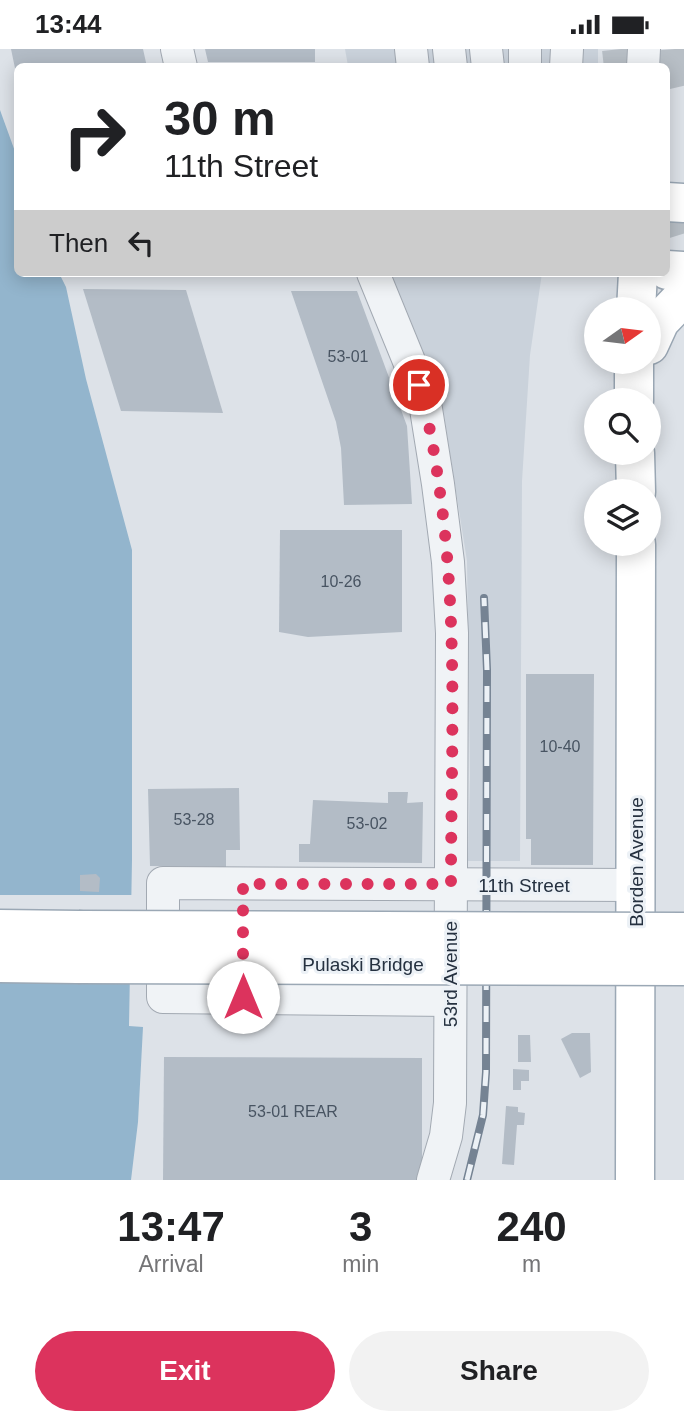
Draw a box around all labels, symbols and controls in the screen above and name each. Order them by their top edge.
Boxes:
text: 13:44 [35,9,102,39]
icon: right [49,91,140,182]
text: 30 m [164,91,276,145]
text: 11th Street [164,148,318,184]
icon: left [122,224,160,262]
text: Then [49,228,108,258]
north arrow [584,297,662,375]
map controls [584,297,661,556]
house number: 53-01 [328,348,369,365]
pin [389,355,449,415]
icon: arrive [400,366,438,404]
button: search [584,388,661,465]
button: layers [584,479,661,556]
house number: 10-26 [321,573,362,590]
house number: 10-40 [540,738,581,755]
street label: Borden Avenue [626,797,647,927]
house number: 53-28 [174,811,215,828]
house number: 53-02 [347,815,388,832]
street label: 11th Street [478,875,570,896]
street label: 53rd Avenue [440,921,461,1027]
street label: Pulaski Bridge [302,954,424,975]
position arrow [206,960,280,1034]
house number: 53-01 REAR [248,1103,338,1120]
text: 13:47 [117,1203,225,1250]
text: 3 [349,1203,372,1250]
text: 240 [497,1203,567,1250]
text: Arrival [138,1251,204,1277]
text: min [342,1251,379,1277]
text: m [522,1251,541,1277]
button: Exit [35,1331,335,1411]
button: Share [349,1331,649,1411]

